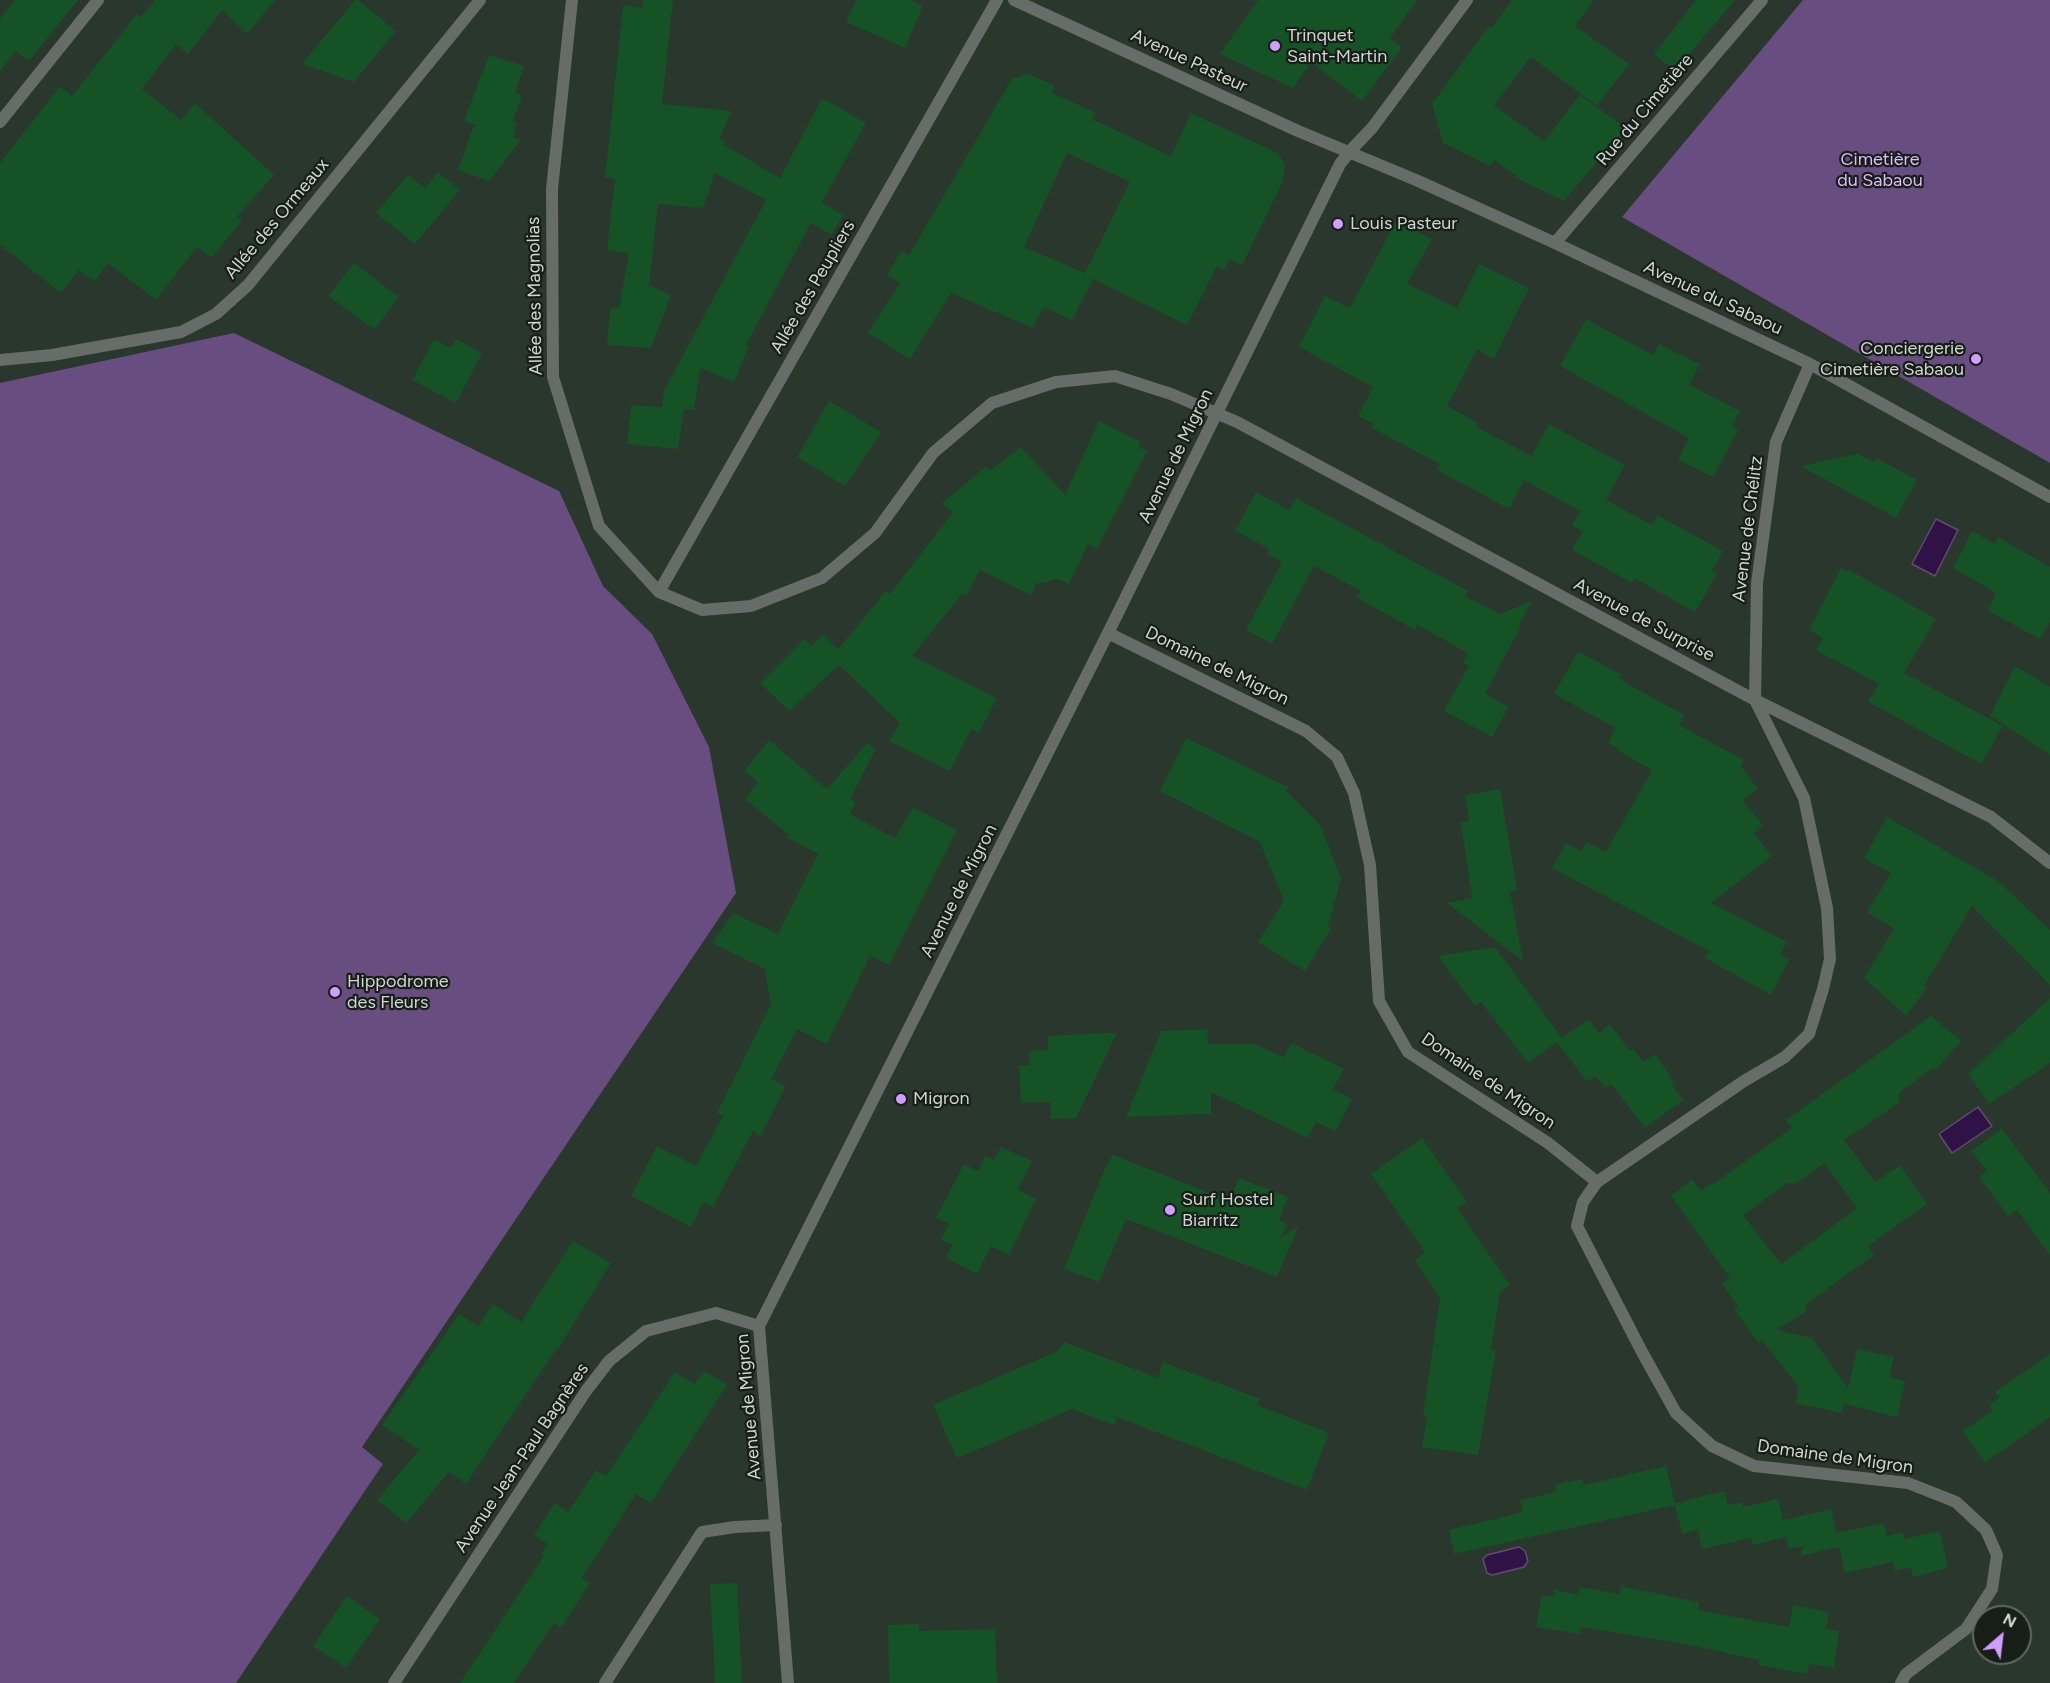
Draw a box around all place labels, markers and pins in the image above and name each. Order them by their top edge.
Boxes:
place label: Trinquet Saint-Martin [1287,25,1387,68]
marker: Trinquet Saint-Martin [1268,39,1282,53]
place label: Louis Pasteur [1350,213,1457,235]
marker: Louis Pasteur [1331,217,1345,231]
place label: Conciergerie Cimetière Sabaou [1820,338,1964,380]
marker: Conciergerie Cimetière Sabaou [1969,352,1983,366]
place label: Hippodrome des Fleurs [347,971,449,1014]
marker: Hippodrome des Fleurs [328,985,342,999]
place label: Migron [913,1088,970,1110]
marker: Migron [894,1092,908,1106]
place label: Surf Hostel Biarritz [1182,1189,1273,1232]
marker: Surf Hostel Biarritz [1163,1203,1177,1217]

